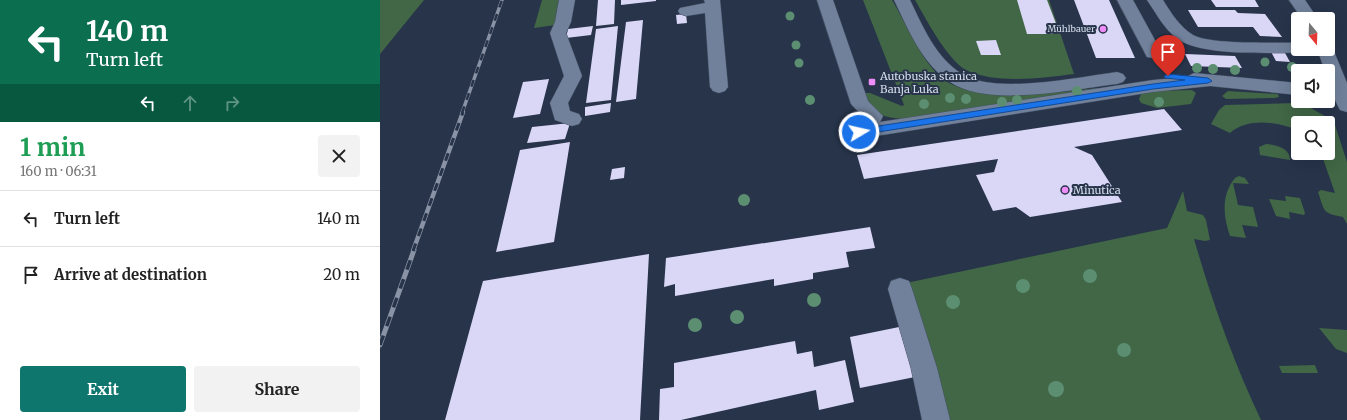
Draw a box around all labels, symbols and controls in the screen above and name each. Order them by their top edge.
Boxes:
north arrow [1291,12,1335,56]
map controls [1291,12,1335,160]
text: 140 m [86,13,168,49]
icon: left [20,16,72,68]
place label: Mühlbauer [1048,23,1095,34]
marker: Mühlbauer [1098,24,1108,34]
pin [1151,35,1185,76]
icon: arrive [1157,41,1179,63]
text: Turn left [86,48,163,71]
button: sound [1291,64,1335,108]
place label: Autobuska stanica Banja Luka [879,69,977,96]
marker: Autobuska stanica Banja Luka [867,77,877,87]
icon: left [137,92,159,114]
icon: ahead [179,92,201,114]
icon: right [221,92,243,114]
position arrow [838,111,880,153]
button: search [1291,116,1335,160]
text: 1 min [20,132,85,163]
button: close [318,135,360,177]
text: 160 m · 06:31 [20,163,97,180]
place label: Minutica [1073,183,1121,197]
marker: Minutica [1060,185,1070,195]
icon: left [20,208,42,230]
text: Turn left [54,209,120,228]
text: 140 m [317,209,360,228]
icon: arrive [20,264,42,286]
text: Arrive at destination [54,265,207,284]
text: 20 m [323,265,360,284]
button: Exit [20,366,186,412]
button: Share [194,366,360,412]

